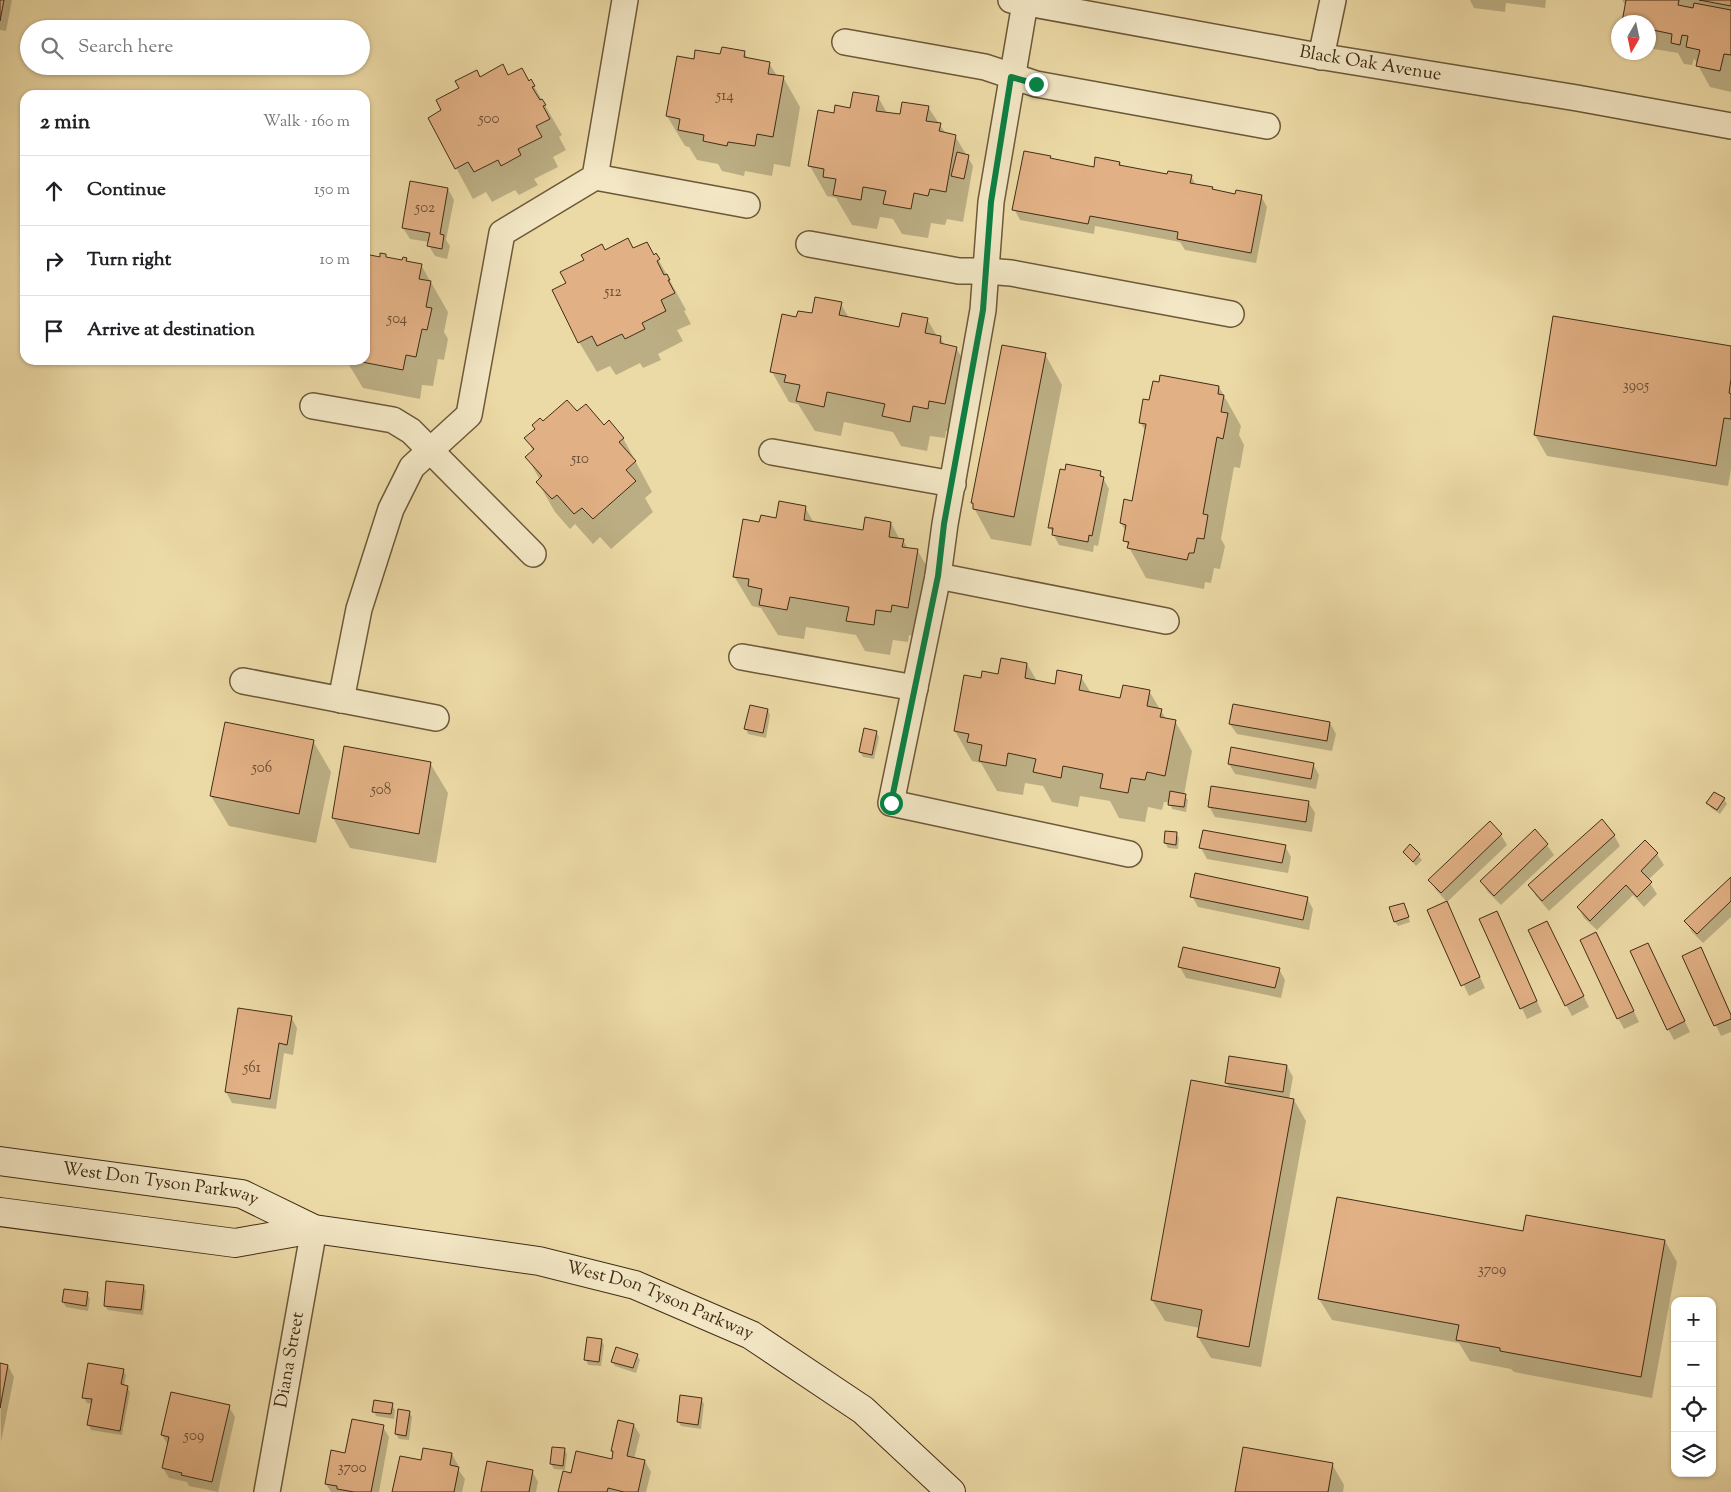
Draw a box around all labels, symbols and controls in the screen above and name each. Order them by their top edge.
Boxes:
north arrow [1611,15,1656,60]
search box [20,20,370,75]
icon: search [38,34,66,62]
text: Search here [78,34,173,61]
street label: Black Oak Avenue [1297,40,1443,89]
route end [1025,73,1048,96]
house number: 514 [715,86,734,107]
text: 2 min [40,108,90,138]
house number: 500 [477,109,500,130]
text: Walk · 160 m [263,111,350,134]
icon: ahead [40,177,68,205]
text: Continue [87,177,166,204]
text: 150 m [314,179,350,202]
house number: 502 [414,198,435,219]
icon: right [40,247,68,275]
text: Turn right [87,247,171,274]
text: 10 m [320,249,350,272]
house number: 512 [603,282,622,303]
house number: 504 [386,309,407,330]
icon: arrive [40,317,68,345]
text: Arrive at destination [87,317,255,344]
house number: 3905 [1623,376,1649,397]
house number: 510 [570,449,589,470]
house number: 506 [251,758,272,779]
house number: 508 [370,780,391,801]
route start [880,792,903,815]
house number: 561 [242,1058,261,1079]
street label: West Don Tyson Parkway [60,1157,263,1213]
street label: West Don Tyson Parkway [563,1255,757,1347]
house number: 3709 [1478,1260,1506,1281]
map controls [1671,1297,1716,1477]
button: + [1671,1297,1716,1342]
street label: Diana Street [269,1310,312,1410]
button: − [1671,1342,1716,1387]
button: locate [1671,1387,1716,1432]
house number: 509 [183,1426,204,1447]
button: layers [1671,1432,1716,1477]
house number: 3700 [337,1458,367,1479]

